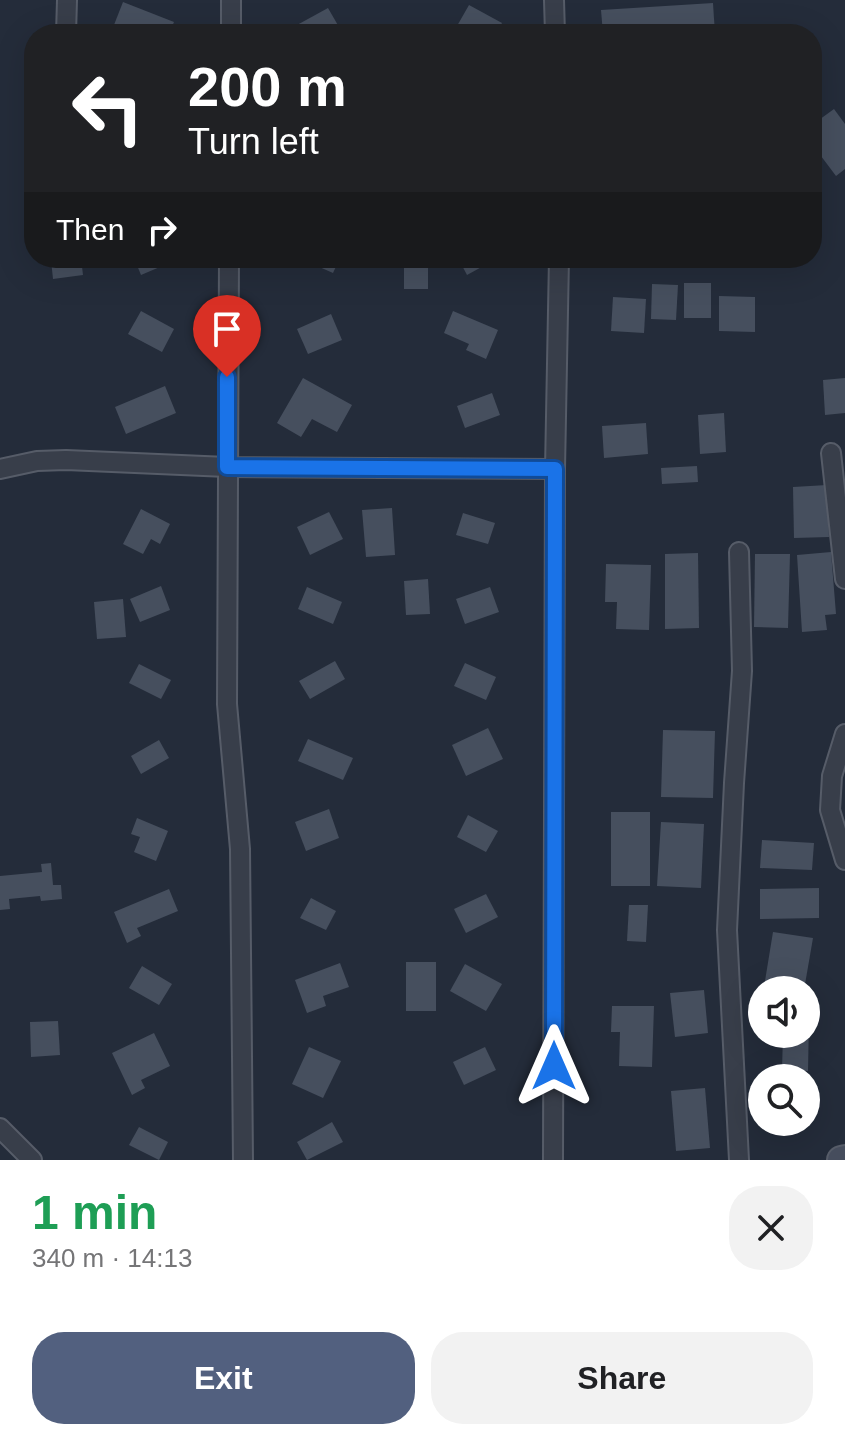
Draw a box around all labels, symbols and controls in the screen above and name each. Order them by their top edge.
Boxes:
text: 200 m [188,55,347,118]
icon: left [56,56,160,160]
text: Turn left [188,121,319,162]
icon: right [140,208,184,252]
text: Then [56,213,124,246]
pin [193,295,261,377]
icon: arrive [205,307,249,351]
map controls [748,976,820,1136]
button: sound [748,976,820,1048]
position arrow [512,1024,596,1108]
button: search [748,1064,820,1136]
text: 1 min [32,1186,157,1239]
button: close [729,1186,813,1270]
text: 340 m · 14:13 [32,1243,192,1273]
button: Exit [32,1332,415,1424]
button: Share [431,1332,813,1424]

